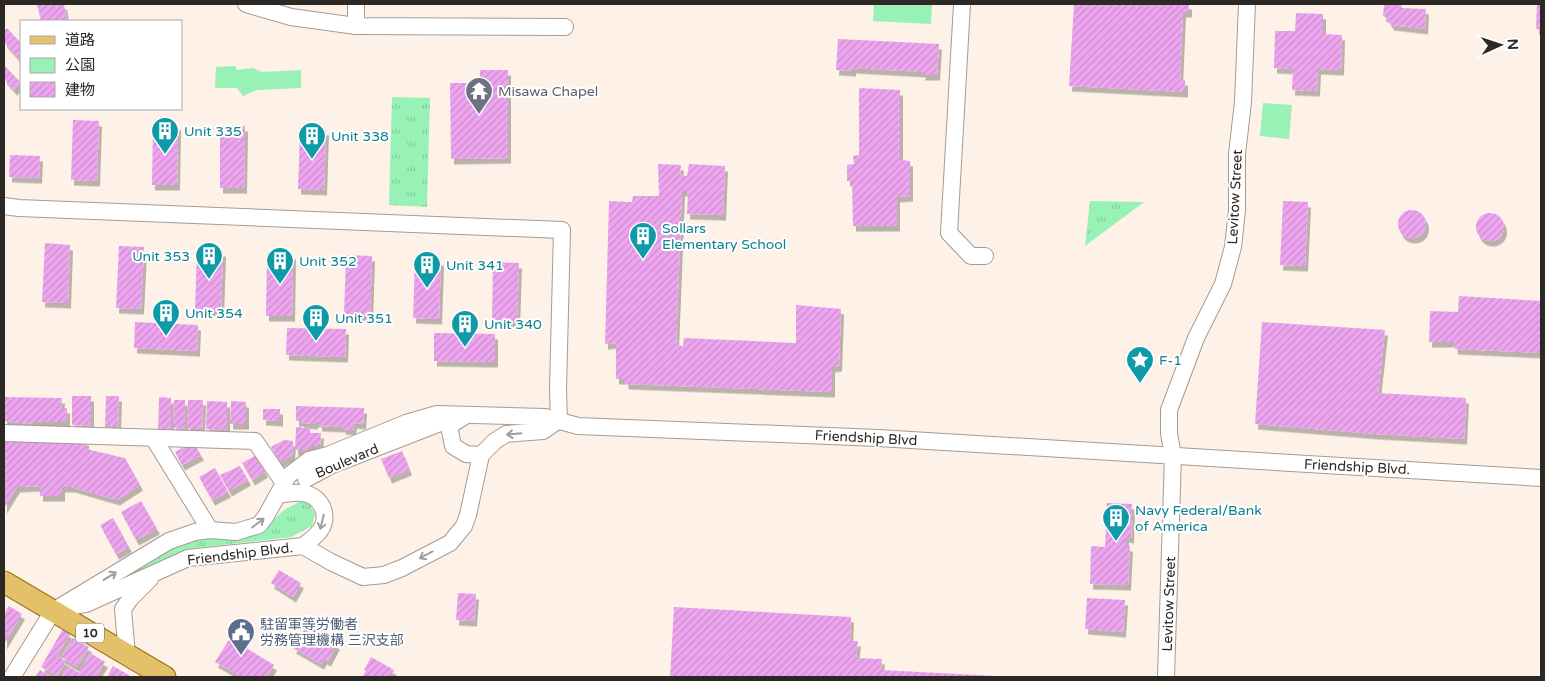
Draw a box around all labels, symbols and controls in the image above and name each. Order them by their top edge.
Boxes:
legend [20,20,182,110]
north arrow [1475,20,1525,70]
text: 道路 [65,31,95,49]
text: N [1504,38,1521,50]
text: 公園 [65,56,95,74]
temple icon: Misawa Chapel [464,76,494,115]
text: 建物 [65,81,95,99]
place label: Misawa Chapel [498,83,598,100]
building icon: Unit 335 [150,116,180,155]
building icon: Unit 338 [297,121,327,160]
place label: Unit 335 [184,123,242,140]
place label: Unit 338 [331,128,389,145]
street label: Levitow Street [1224,148,1246,245]
place label: Sollars Elementary School [662,220,786,253]
building icon: Sollars Elementary School [628,221,658,260]
building icon: Unit 353 [194,241,224,280]
building icon: Unit 352 [265,246,295,285]
place label: Unit 353 [132,248,190,265]
building icon: Unit 341 [412,250,442,289]
place label: Unit 352 [299,253,357,270]
place label: Unit 341 [446,257,504,274]
building icon: Unit 354 [151,298,181,337]
building icon: Unit 351 [301,303,331,342]
place label: Unit 354 [185,305,243,322]
building icon: Unit 340 [450,309,480,348]
place label: Unit 351 [335,310,393,327]
place label: Unit 340 [484,316,542,333]
place icon: F-1 [1125,345,1155,384]
place label: F-1 [1159,352,1182,369]
street label: Friendship Blvd [814,427,918,449]
one-way arrow [506,429,522,439]
street label: Boulevard [313,440,381,482]
street label: Friendship Blvd. [1303,456,1411,478]
place label: Navy Federal/Bank of America [1135,502,1262,535]
building icon: Navy Federal/Bank of America [1101,503,1131,542]
one-way arrow [317,514,326,530]
one-way arrow [251,518,265,528]
street label: Friendship Blvd. [186,539,294,569]
one-way arrow [419,551,434,560]
street label: Levitow Street [1159,555,1179,652]
one-way arrow [102,571,116,581]
place label: 駐留軍等労働者 労務管理機構 三沢支部 [260,616,404,649]
public building icon: 駐留軍等労働者 労務管理機構 三沢支部 [226,617,256,656]
road number: 10 [76,624,104,642]

